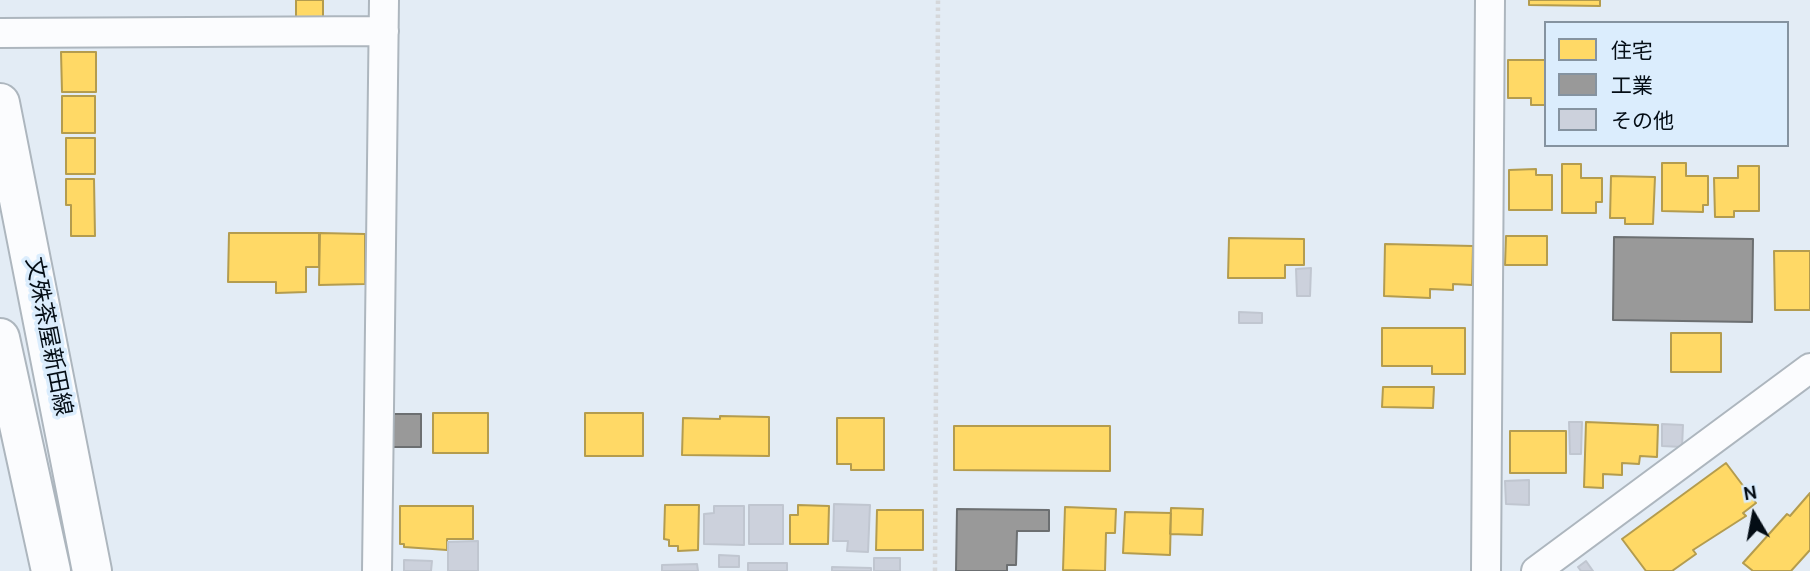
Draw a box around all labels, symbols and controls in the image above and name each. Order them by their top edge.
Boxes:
legend [1544,21,1789,147]
text: 住宅 [1611,39,1653,66]
text: 工業 [1611,74,1653,101]
text: その他 [1611,109,1674,136]
street label: 文殊茶屋新田線 [17,255,75,419]
north arrow [1719,480,1789,550]
text: N [1742,481,1759,507]

